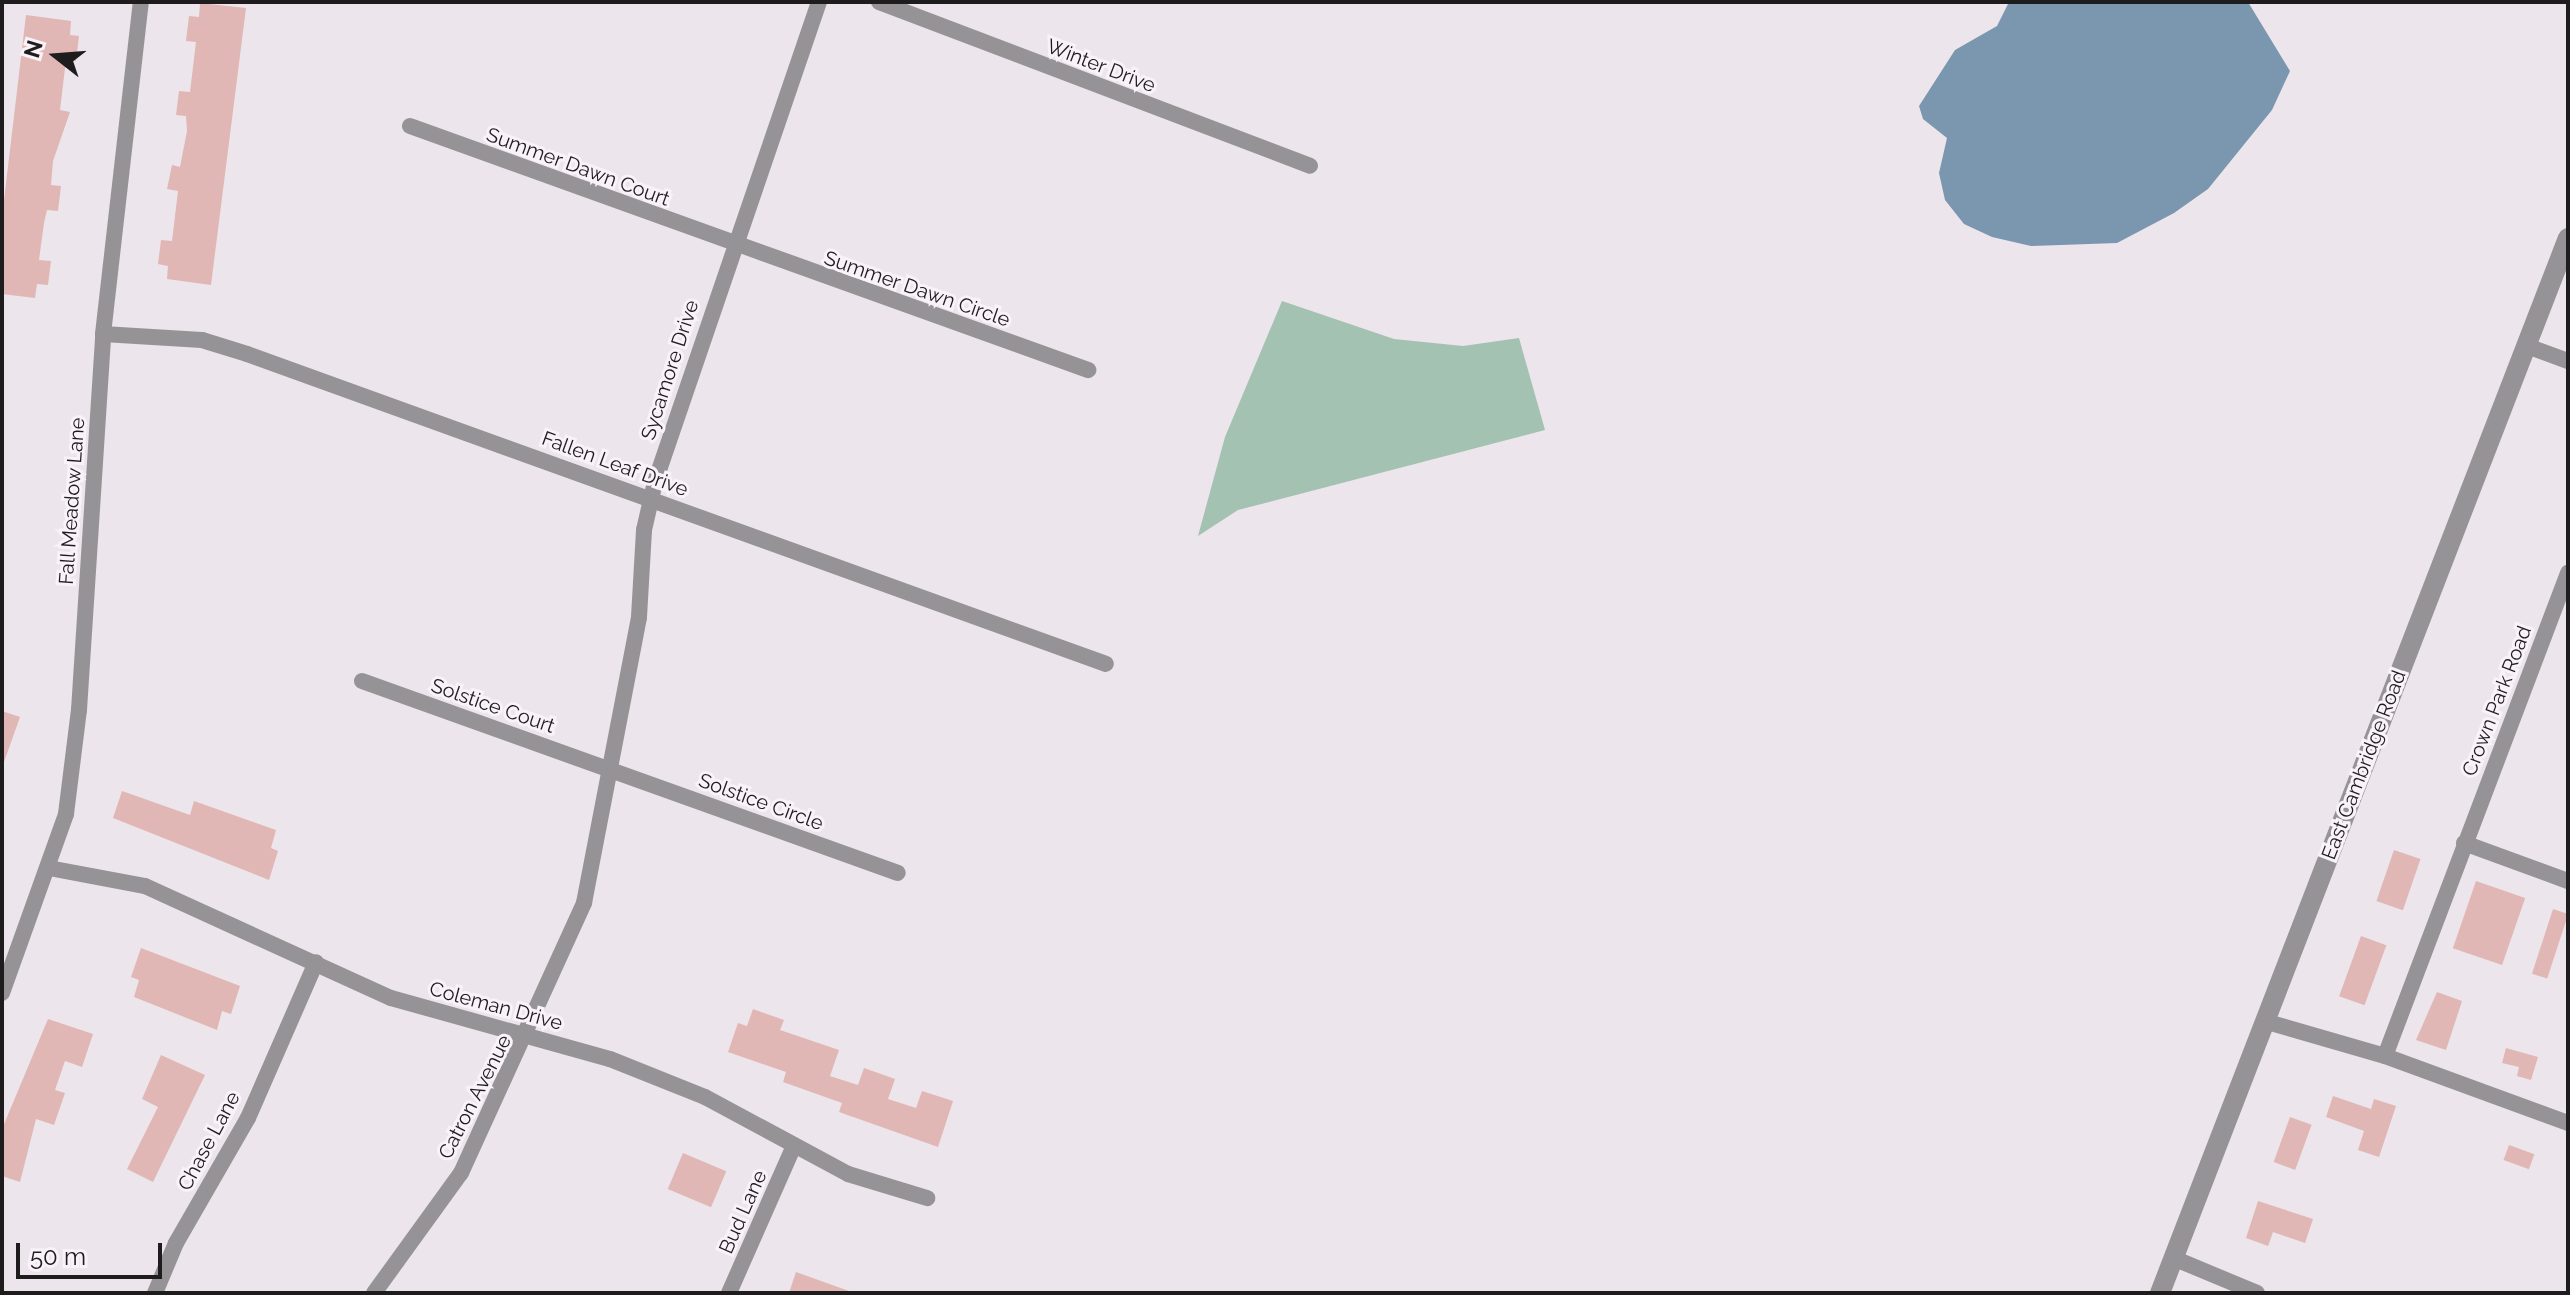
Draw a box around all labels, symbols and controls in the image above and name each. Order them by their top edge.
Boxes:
north arrow [16,16,96,96]
street label: Winter Drive [1043,34,1159,98]
text: N [18,37,48,61]
street label: Summer Dawn Court [483,123,673,211]
street label: Summer Dawn Circle [821,246,1013,332]
street label: Sycamore Drive [636,297,704,443]
street label: Fall Meadow Lane [54,416,90,586]
street label: Fallen Leaf Drive [538,426,692,502]
street label: Crown Park Road [2457,623,2537,779]
street label: East Cambridge Road [2317,667,2411,863]
street label: Solstice Court [428,674,558,738]
street label: Solstice Circle [695,768,827,836]
street label: Coleman Drive [427,977,565,1035]
street label: Catron Avenue [433,1031,517,1163]
street label: Chase Lane [173,1087,245,1195]
street label: Bud Lane [714,1167,772,1257]
scale bar [20,1227,166,1277]
text: 50 m [30,1242,86,1271]

